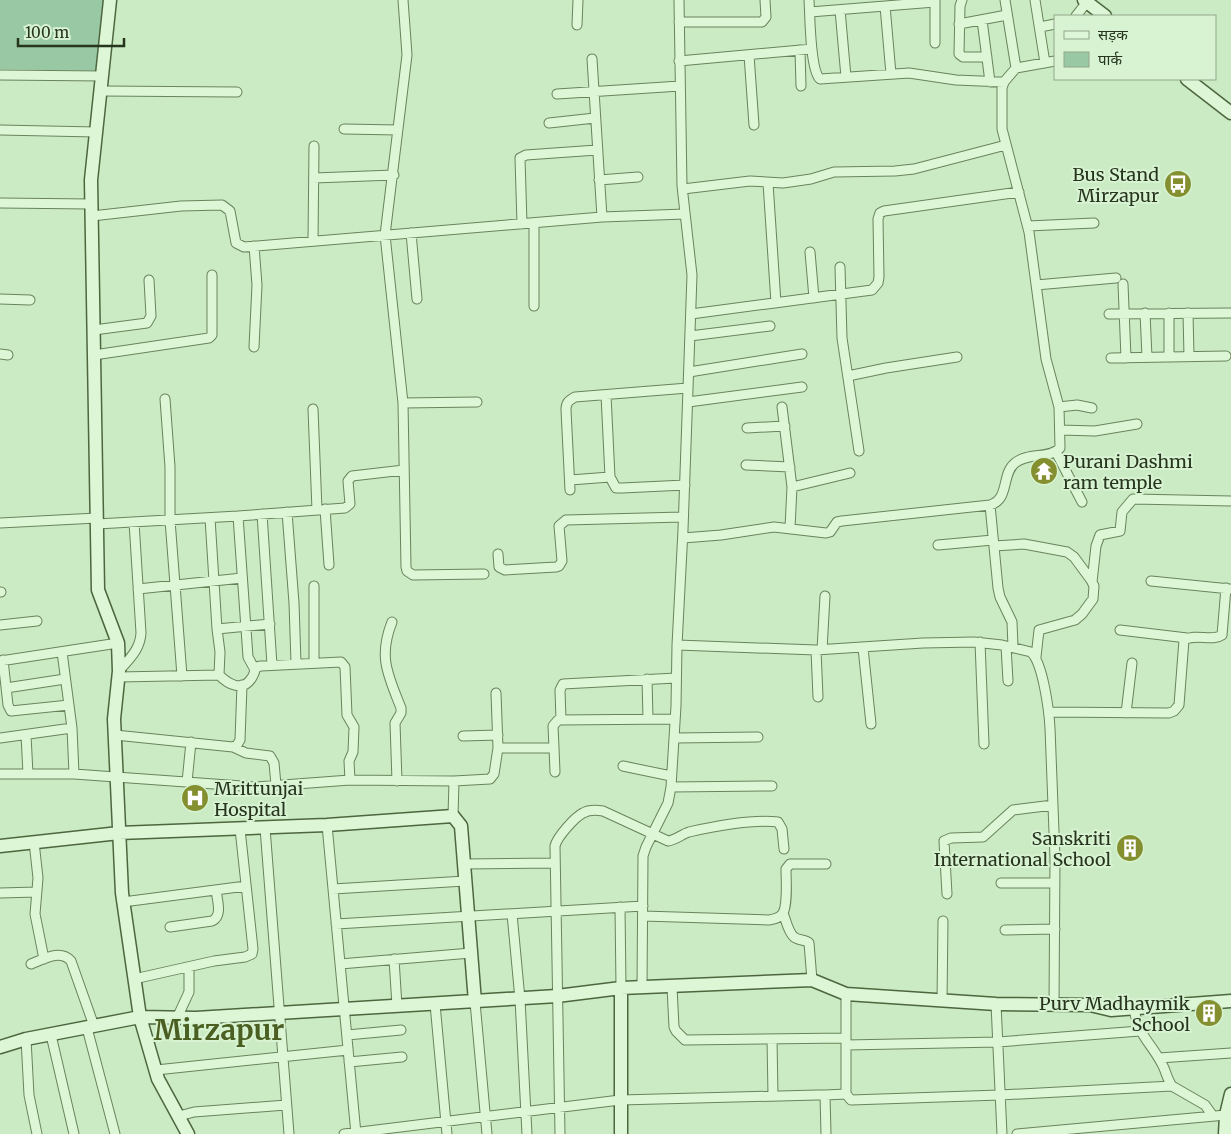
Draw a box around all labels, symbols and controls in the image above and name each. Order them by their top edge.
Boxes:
scale bar [18,15,124,47]
legend [1054,15,1216,80]
text: 100 m [25,23,69,42]
text: सड़क [1098,25,1128,44]
text: पार्क [1098,50,1122,69]
place label: Bus Stand Mirzapur [1073,163,1159,207]
bus stop icon: Bus Stand Mirzapur [1163,169,1193,199]
place label: Purani Dashmi ram temple [1063,450,1193,494]
temple icon: Purani Dashmi ram temple [1029,456,1059,486]
place label: Mrittunjai Hospital [214,777,304,821]
hospital icon: Mrittunjai Hospital [180,783,210,813]
place label: Sanskriti International School [934,827,1111,871]
building icon: Sanskriti International School [1115,833,1145,863]
place label: Purv Madhaymik School [1039,992,1191,1036]
building icon: Purv Madhaymik School [1194,998,1224,1028]
district label: Mirzapur [154,1012,284,1048]

